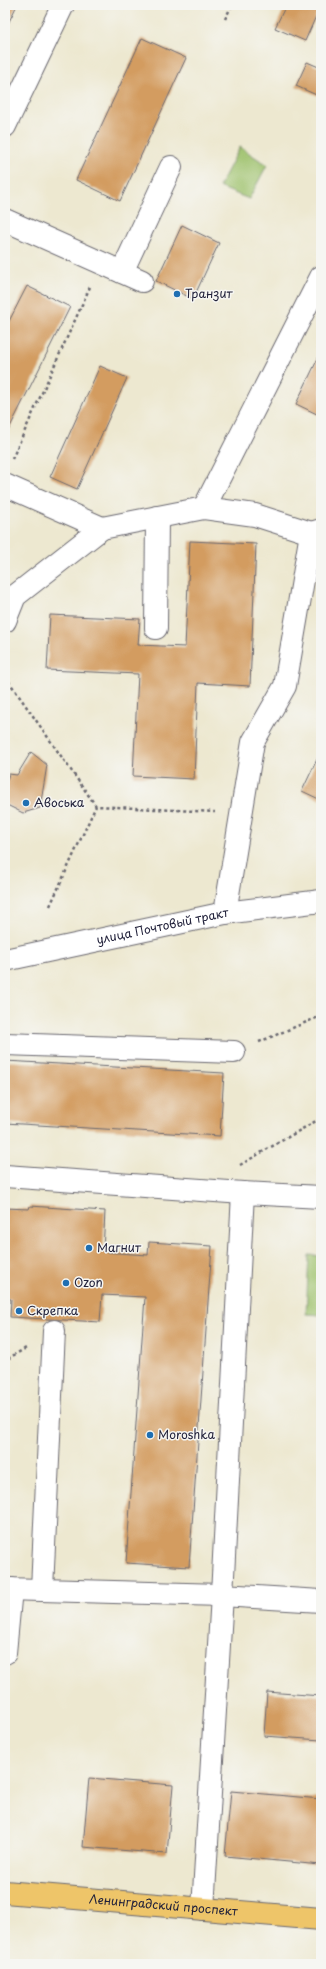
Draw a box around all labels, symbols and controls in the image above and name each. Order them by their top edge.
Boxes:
place label: Транзит [185,284,234,302]
marker: Транзит [172,289,182,299]
place label: Авоська [34,793,85,811]
marker: Авоська [21,798,31,808]
street label: улица Почтовый тракт [95,903,230,948]
place label: Магнит [97,1238,142,1256]
marker: Магнит [84,1243,94,1253]
place label: Ozon [74,1273,103,1291]
marker: Ozon [61,1278,71,1288]
place label: Скрепка [27,1301,79,1319]
marker: Скрепка [14,1306,24,1316]
place label: Moroshka [158,1425,216,1443]
marker: Moroshka [145,1430,155,1440]
street label: Ленинградский проспект [88,1889,239,1920]

